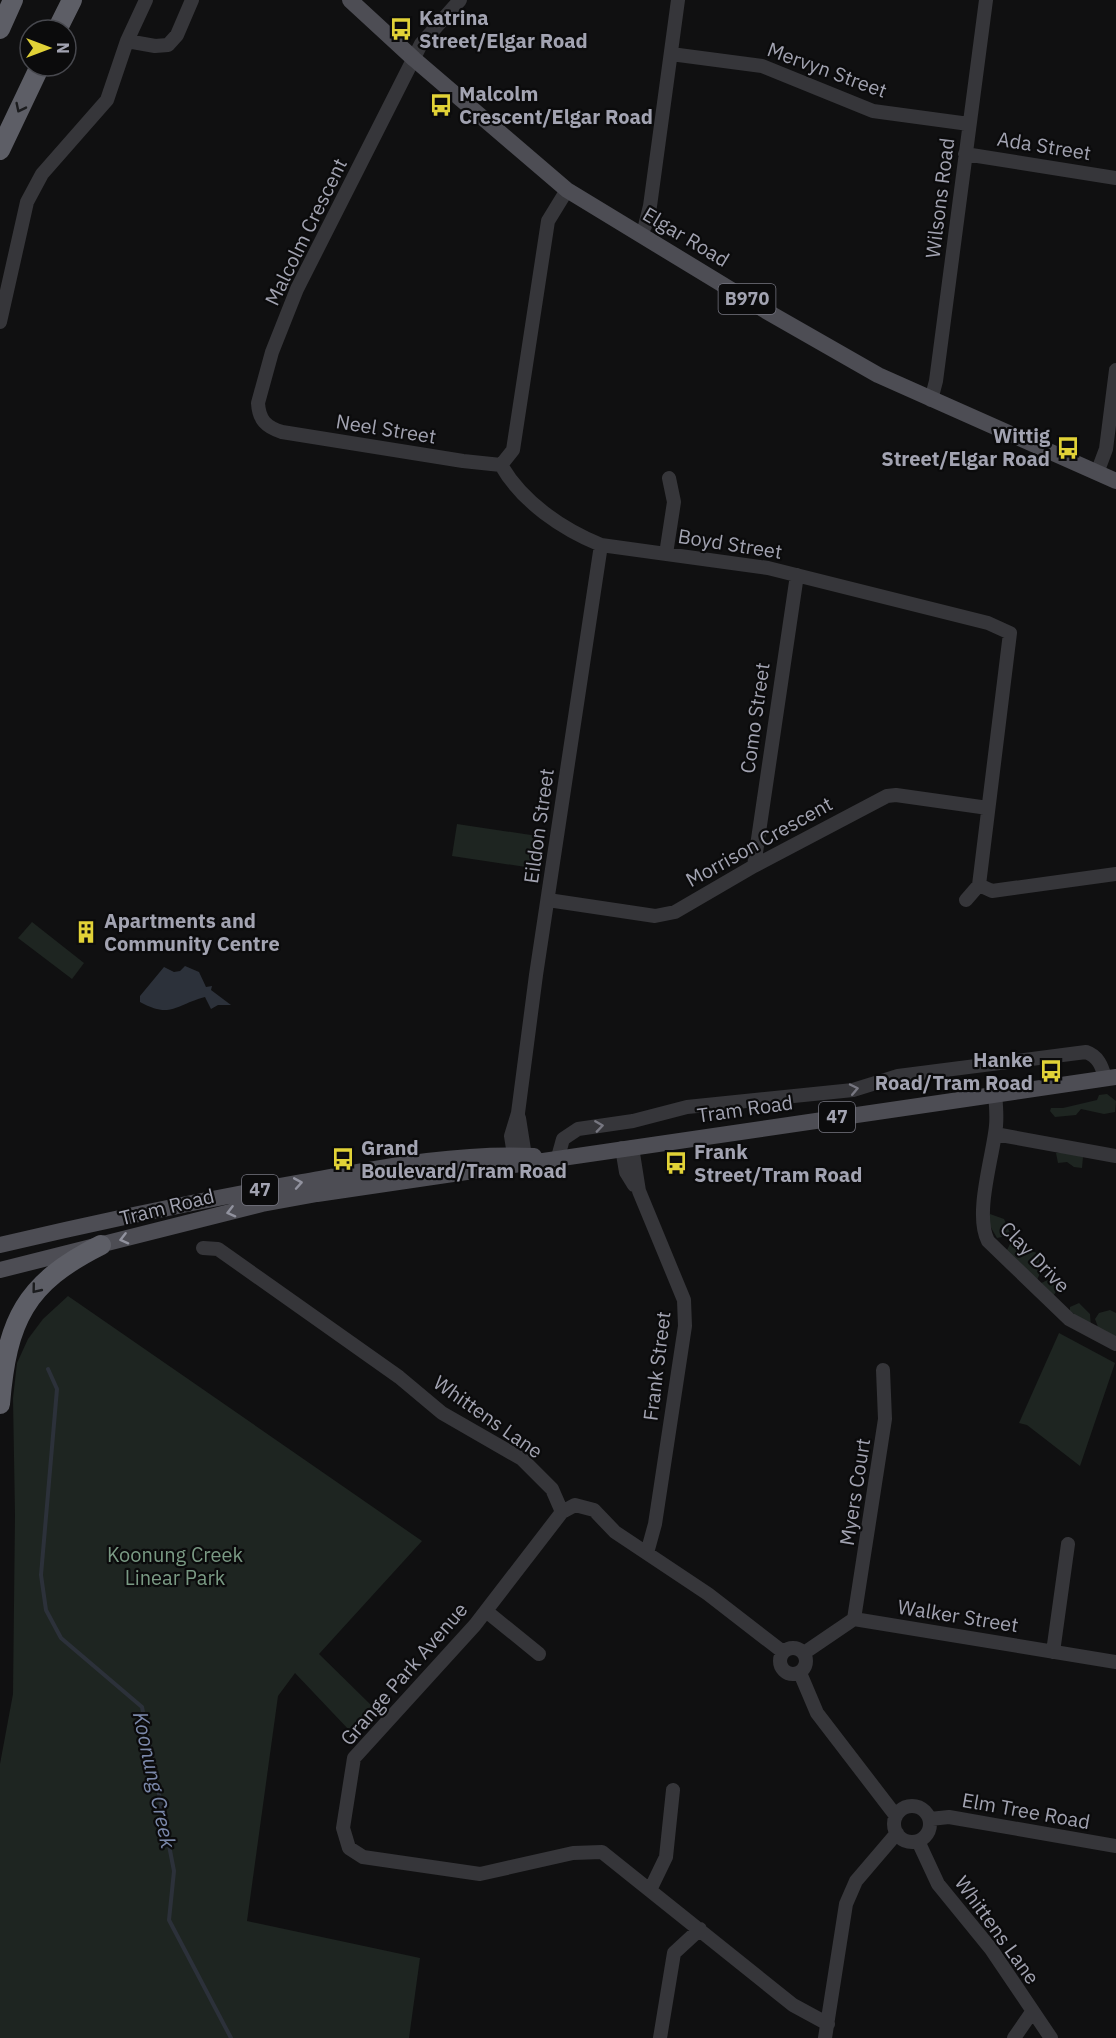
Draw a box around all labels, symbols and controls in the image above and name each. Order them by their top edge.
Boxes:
place label: Katrina Street/Elgar Road [419,4,588,54]
bus stop icon: Katrina Street/Elgar Road [388,16,414,42]
north arrow [18,18,78,78]
street label: Mervyn Street [764,35,891,104]
text: N [53,42,73,54]
place label: Malcolm Crescent/Elgar Road [459,80,653,130]
bus stop icon: Malcolm Crescent/Elgar Road [428,92,454,118]
one-way arrow [16,101,28,112]
street label: Ada Street [995,125,1093,166]
street label: Wilsons Road [919,136,960,260]
street label: Malcolm Crescent [258,154,353,310]
street label: Elgar Road [638,200,734,273]
road number: B970 [718,284,776,314]
street label: Neel Street [334,407,438,450]
place label: Wittig Street/Elgar Road [881,422,1051,472]
bus stop icon: Wittig Street/Elgar Road [1055,435,1081,461]
street label: Boyd Street [676,522,784,565]
street label: Como Street [733,661,776,775]
street label: Eildon Street [517,767,560,885]
street label: Morrison Crescent [681,790,837,893]
place label: Apartments and Community Centre [104,907,280,957]
building icon: Apartments and Community Centre [73,919,99,945]
place label: Hanke Road/Tram Road [875,1046,1033,1096]
bus stop icon: Hanke Road/Tram Road [1038,1058,1064,1084]
one-way arrow [848,1083,858,1096]
street label: Tram Road [695,1088,795,1129]
road number: 47 [819,1102,855,1132]
one-way arrow [594,1121,604,1133]
place label: Grand Boulevard/Tram Road [361,1134,567,1184]
place label: Frank Street/Tram Road [694,1138,862,1188]
bus stop icon: Grand Boulevard/Tram Road [330,1146,356,1172]
bus stop icon: Frank Street/Tram Road [663,1150,689,1176]
road number: 47 [242,1175,278,1205]
one-way arrow [293,1177,303,1190]
street label: Tram Road [117,1182,217,1231]
one-way arrow [226,1205,236,1218]
street label: Clay Drive [995,1215,1076,1298]
one-way arrow [119,1232,129,1245]
one-way arrow [33,1283,44,1294]
street label: Frank Street [636,1310,677,1422]
street label: Whittens Lane [428,1369,548,1464]
street label: Myers Court [833,1436,876,1548]
park label: Koonung Creek Linear Park [107,1541,244,1591]
street label: Walker Street [896,1593,1020,1638]
street label: Grange Park Avenue [334,1596,473,1751]
water label: Koonung Creek [127,1709,183,1852]
street label: Elm Tree Road [960,1786,1092,1835]
street label: Whittens Lane [949,1870,1046,1989]

